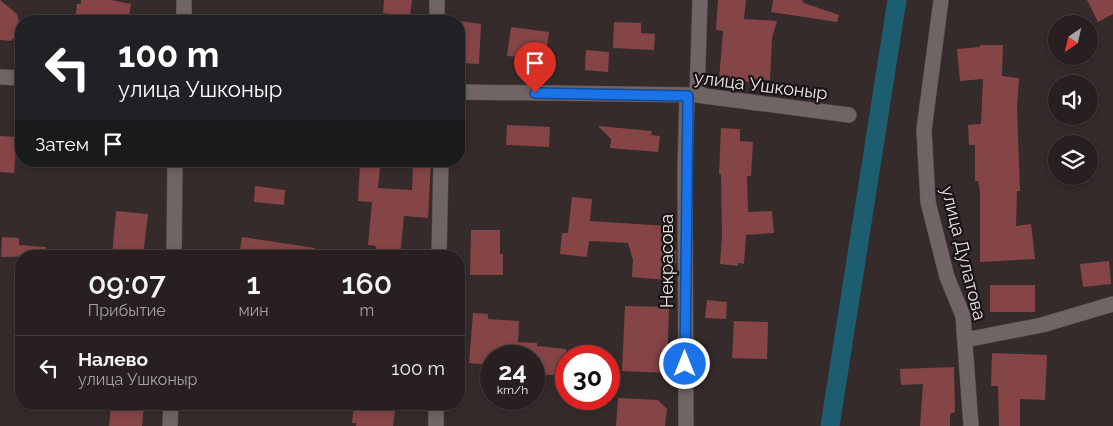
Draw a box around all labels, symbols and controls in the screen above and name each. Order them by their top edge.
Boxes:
north arrow [1048,15,1098,65]
map controls [1048,15,1098,185]
text: 100 m [118,34,219,75]
icon: left [35,35,100,100]
pin [514,42,556,93]
icon: arrive [521,49,549,77]
street label: улица Ушконыр [693,66,829,104]
button: sound [1048,75,1098,125]
text: улица Ушконыр [118,76,282,102]
icon: arrive [99,130,127,158]
text: Затем [35,133,89,155]
button: layers [1048,135,1098,185]
street label: улица Дулатова [937,184,991,322]
street label: Некрасова [656,214,677,308]
text: 09:07 [88,266,166,301]
text: 1 [246,266,261,301]
text: 160 [341,266,392,301]
text: Прибытие [88,301,166,320]
text: мин [239,301,269,320]
text: m [359,301,374,320]
position arrow [658,337,710,389]
speed limit sign: 30 [555,345,620,410]
text: Налево [78,348,148,370]
icon: left [35,354,63,382]
text: 24 [498,356,527,386]
text: 100 m [391,357,445,379]
text: улица Ушконыр [78,370,197,389]
text: km/h [497,383,528,397]

